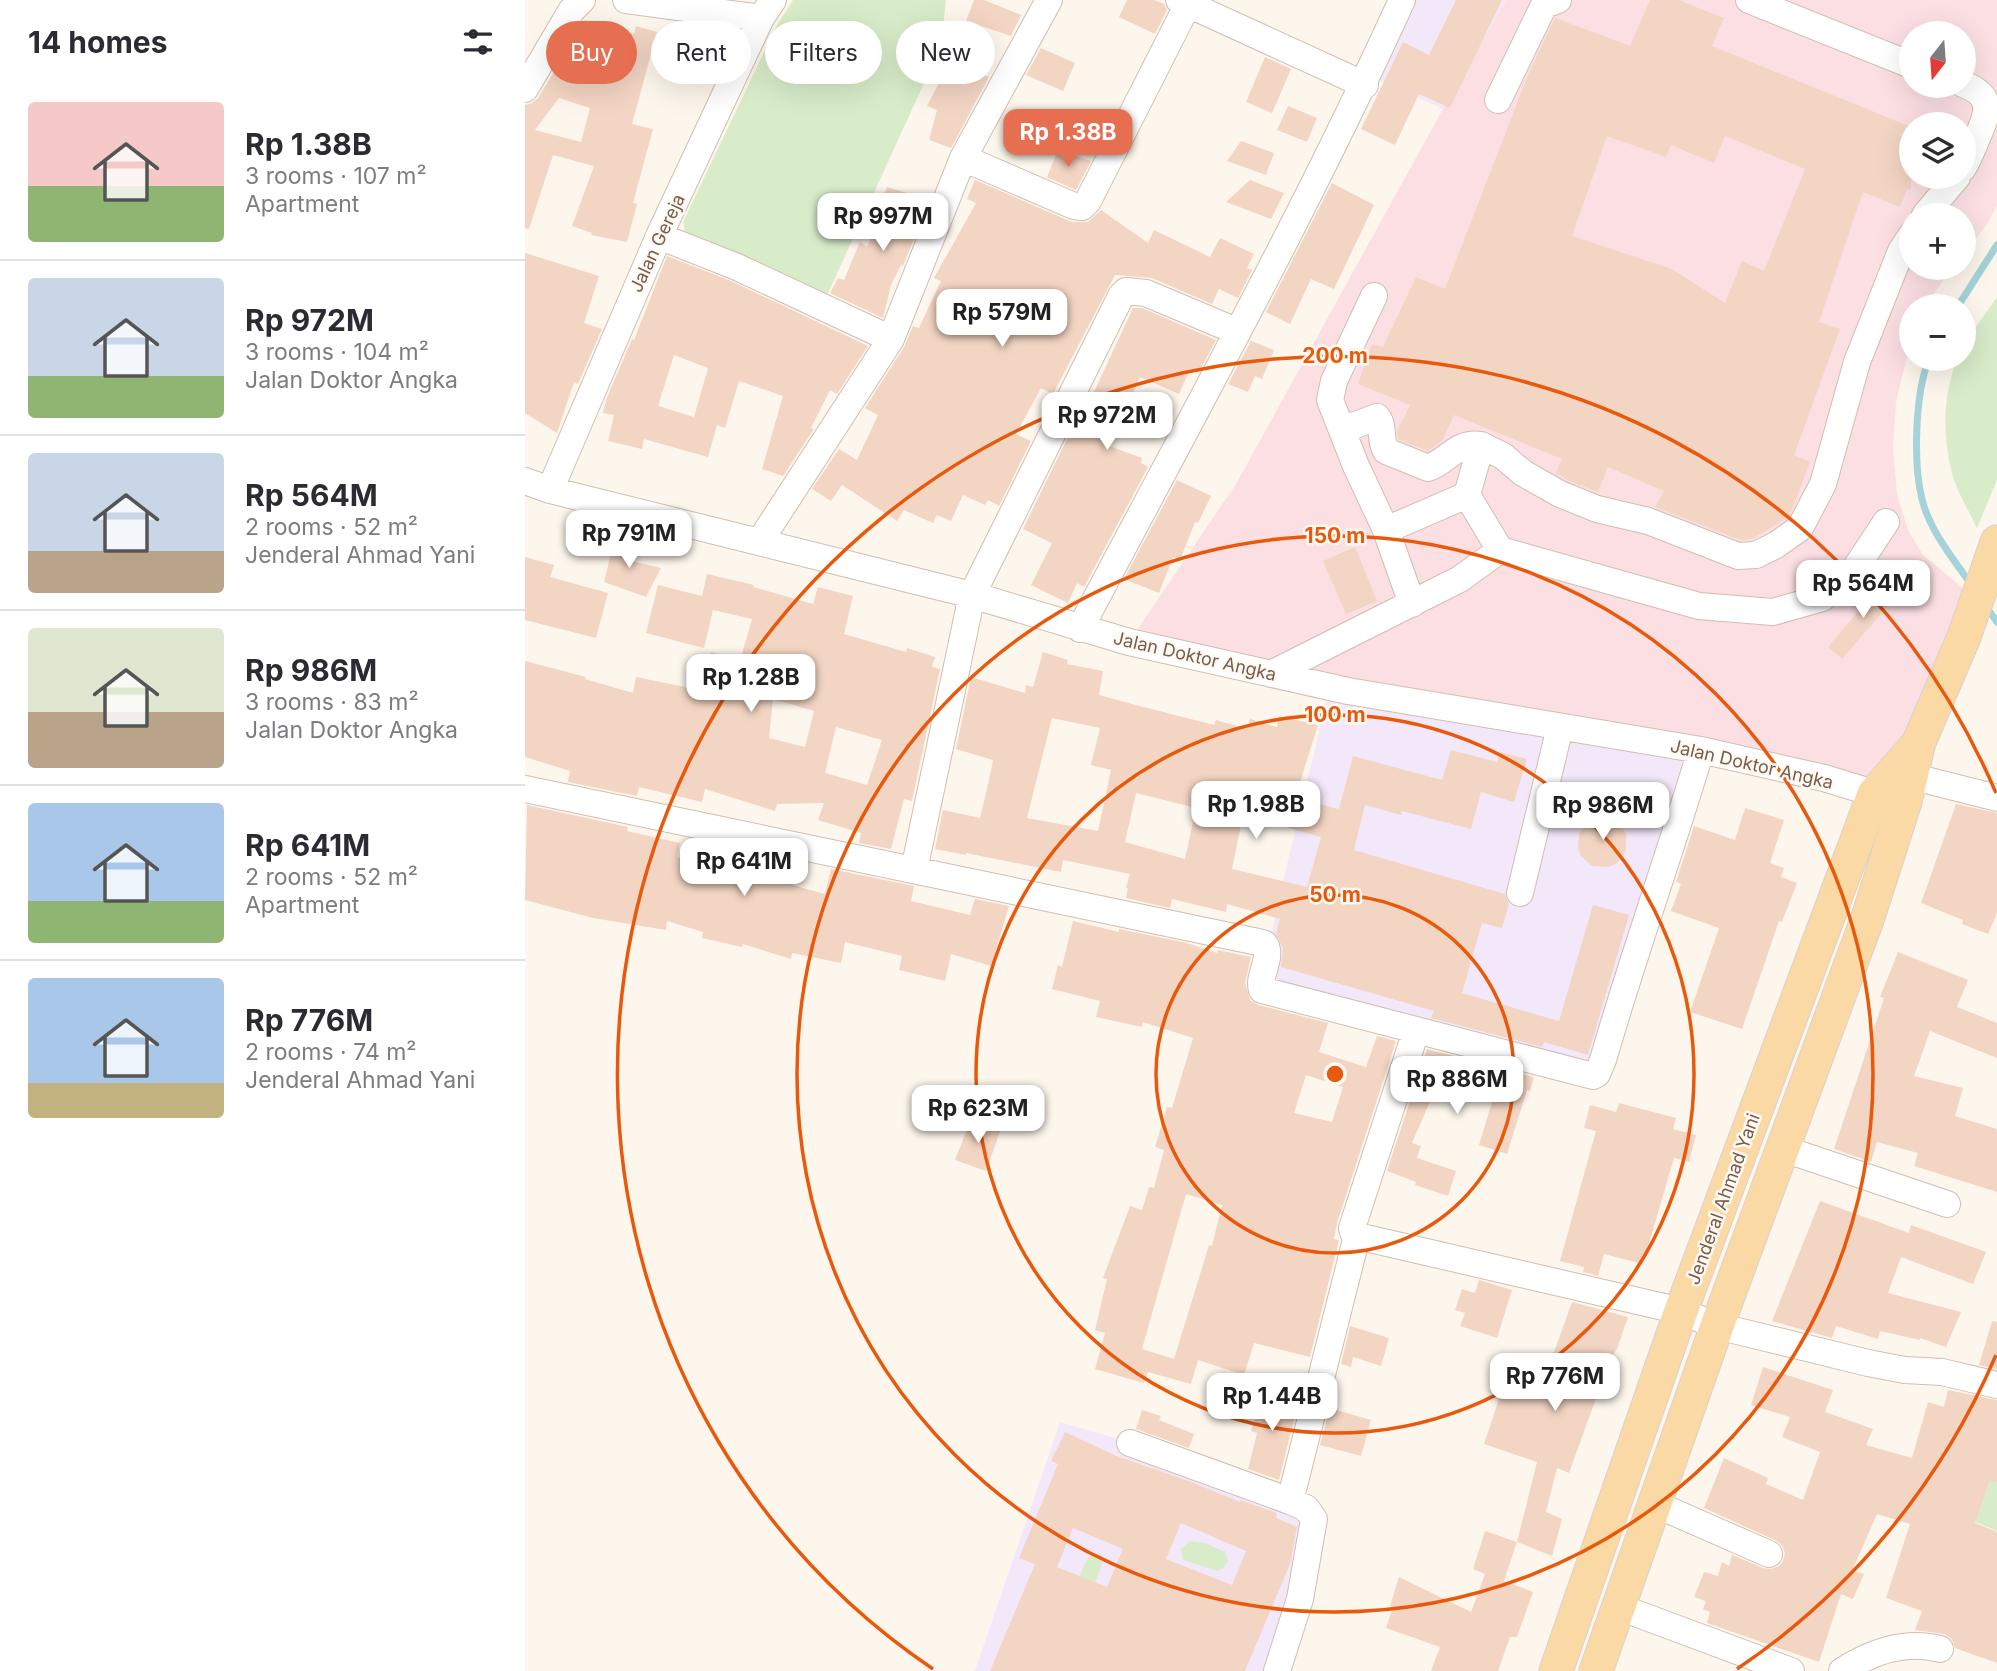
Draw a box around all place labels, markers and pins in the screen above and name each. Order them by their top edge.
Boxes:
pin: Rp 1.38B [996,110,1140,169]
pin: Rp 997M [818,194,948,253]
pin: Rp 579M [937,290,1067,349]
pin: Rp 972M [1042,392,1172,452]
pin: Rp 791M [564,510,694,570]
pin: Rp 564M [1798,560,1928,620]
pin: Rp 1.28B [679,654,823,714]
pin: Rp 1.98B [1184,782,1328,841]
pin: Rp 986M [1538,782,1668,842]
pin: Rp 641M [679,838,809,898]
pin: Rp 886M [1392,1056,1522,1116]
centre of rings [1323,1062,1347,1086]
pin: Rp 623M [913,1086,1043,1145]
pin: Rp 776M [1490,1354,1620,1413]
pin: Rp 1.44B [1200,1374,1344,1433]

